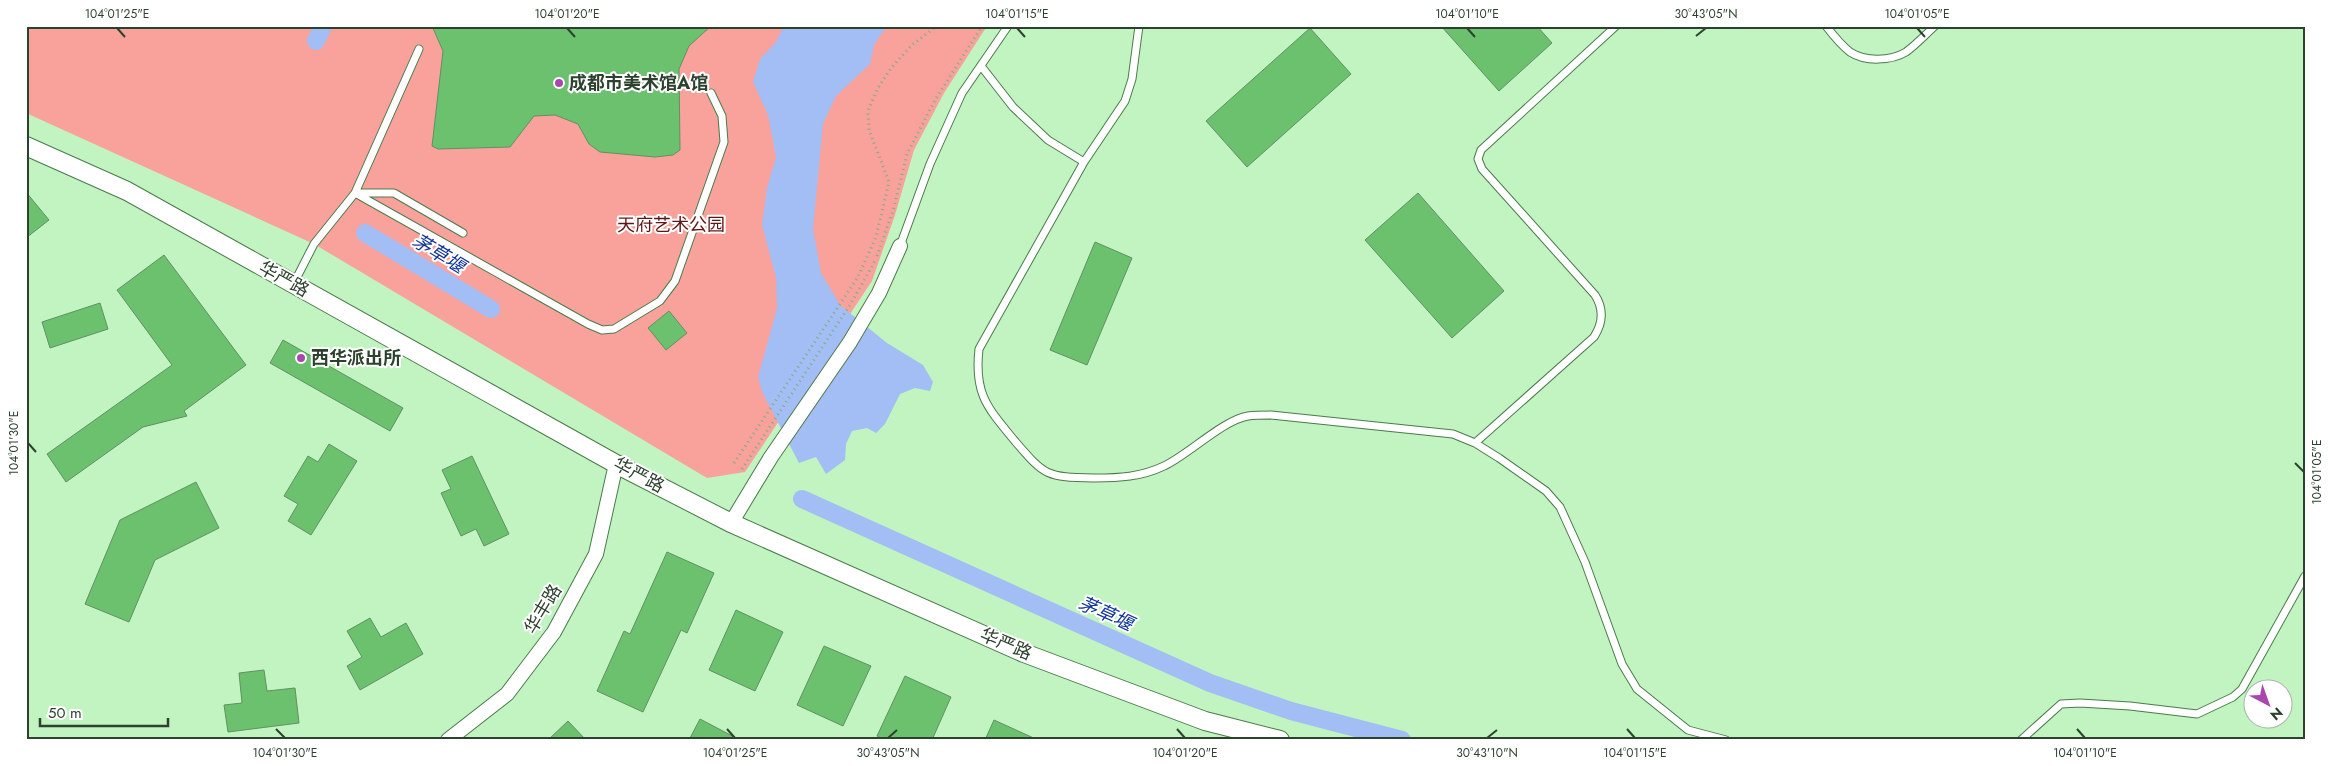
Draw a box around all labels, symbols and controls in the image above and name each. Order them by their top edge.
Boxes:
text: 104°01'25"E [85,5,149,23]
text: 104°01'20"E [534,5,600,23]
text: 104°01'15"E [985,5,1049,23]
text: 104°01'10"E [1435,5,1499,23]
text: 30°43'05"N [1675,5,1737,23]
text: 104°01'05"E [1884,5,1950,23]
place label: 成都市美术馆A馆 [569,70,708,96]
marker: 成都市美术馆A馆 [553,77,565,89]
park label: 天府艺术公园 [617,212,725,238]
water label: 茅草堰 [407,227,473,281]
street label: 华严路 [254,255,314,303]
place label: 西华派出所 [311,345,401,371]
marker: 西华派出所 [295,352,307,364]
text: 104°01'30"E [5,411,23,475]
text: 104°01'05"E [2308,439,2326,505]
street label: 华严路 [609,451,669,499]
street label: 华丰路 [518,579,568,639]
water label: 茅草堰 [1074,590,1140,639]
street label: 华严路 [976,621,1036,667]
north arrow [2244,678,2294,728]
scale bar [40,696,168,728]
text: 50 m [48,702,82,724]
text: N [2266,703,2287,725]
text: 104°01'30"E [253,744,317,762]
text: 104°01'25"E [703,744,767,762]
text: 30°43'05"N [857,744,919,762]
text: 104°01'20"E [1152,744,1218,762]
text: 30°43'10"N [1456,744,1518,762]
text: 104°01'15"E [1603,744,1667,762]
text: 104°01'10"E [2053,744,2117,762]

